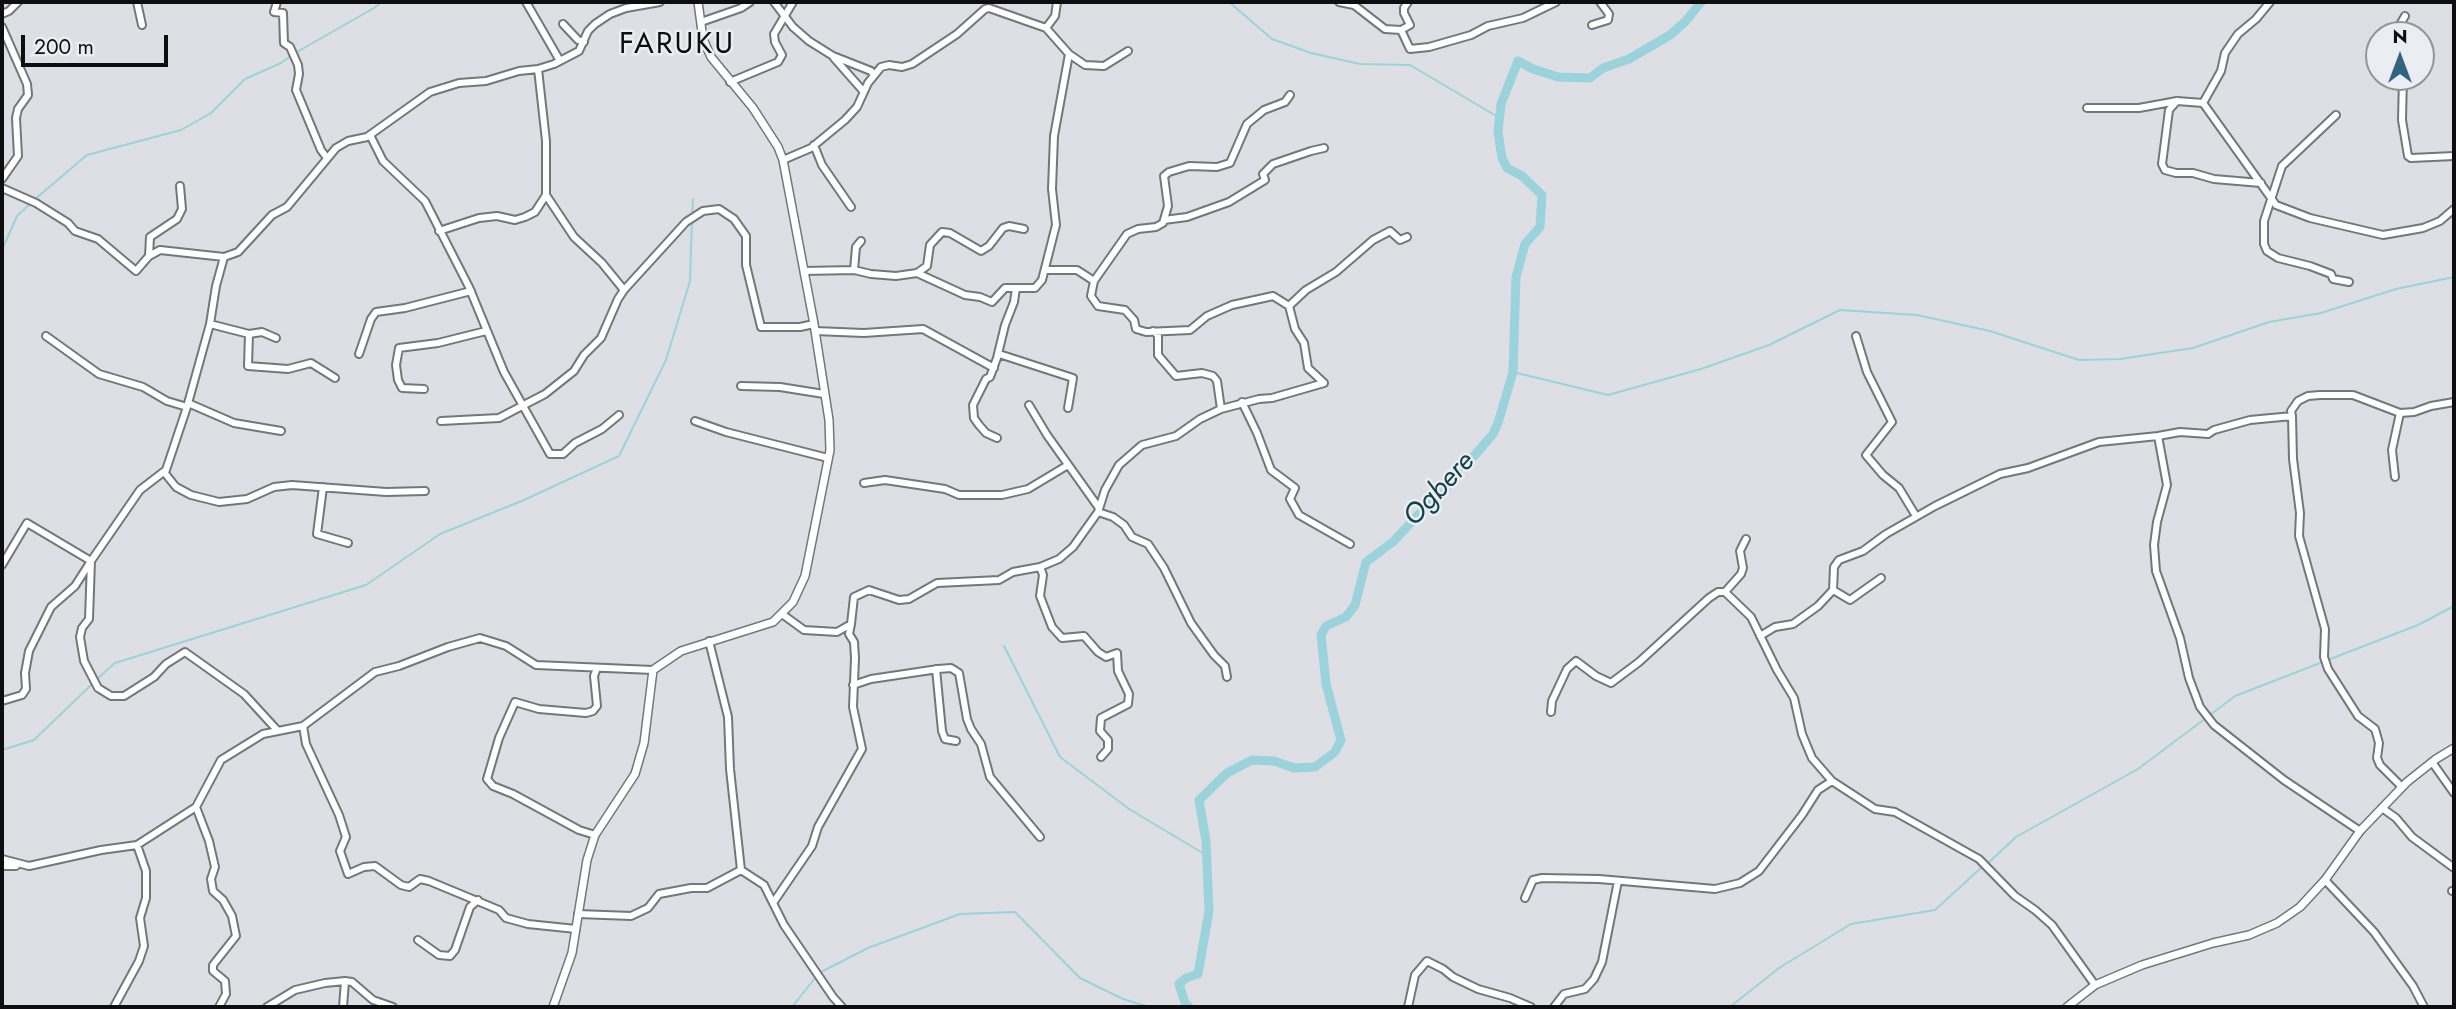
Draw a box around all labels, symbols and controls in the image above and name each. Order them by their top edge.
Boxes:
scale bar [24,21,172,65]
north arrow [2365,21,2435,91]
text: N [2392,23,2408,50]
district label: FARUKU [620,28,734,64]
text: 200 m [34,32,94,62]
water label: Ogbere [1397,446,1483,534]

